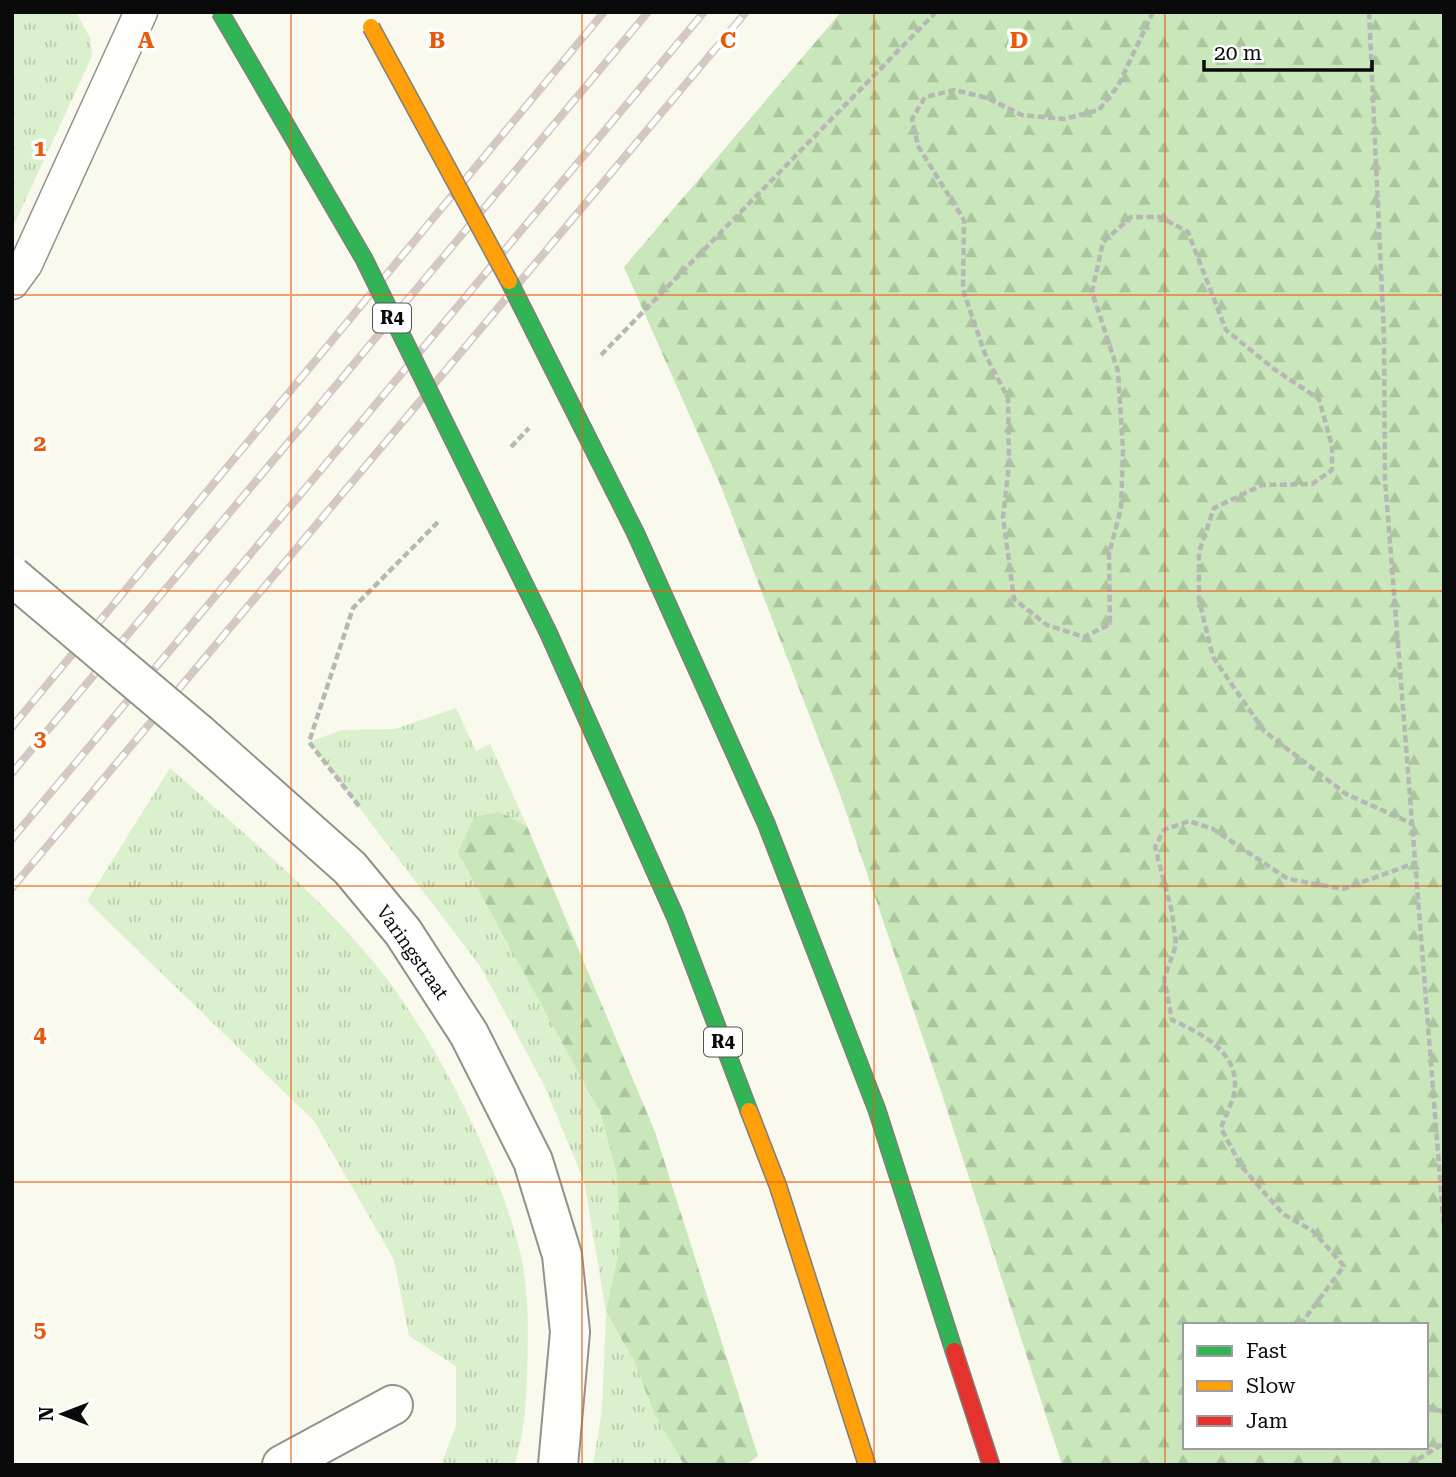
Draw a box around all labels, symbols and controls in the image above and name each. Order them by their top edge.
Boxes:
text: A [138,27,155,54]
text: B [429,27,445,54]
text: C [720,27,736,54]
text: D [1010,27,1028,54]
scale bar [1204,28,1372,72]
text: 20 m [1214,41,1262,65]
text: 1 [34,135,47,162]
road number: R4 [373,304,411,332]
text: 2 [34,430,46,457]
text: 3 [34,725,47,752]
street label: Varingstraat [372,901,454,1004]
text: 4 [34,1021,47,1048]
road number: R4 [704,1028,742,1056]
text: 5 [34,1316,47,1343]
legend [1183,1323,1428,1449]
text: Fast [1246,1339,1287,1363]
text: Slow [1246,1374,1296,1398]
north arrow [28,1379,98,1449]
text: N [35,1406,58,1421]
text: Jam [1246,1409,1288,1433]

